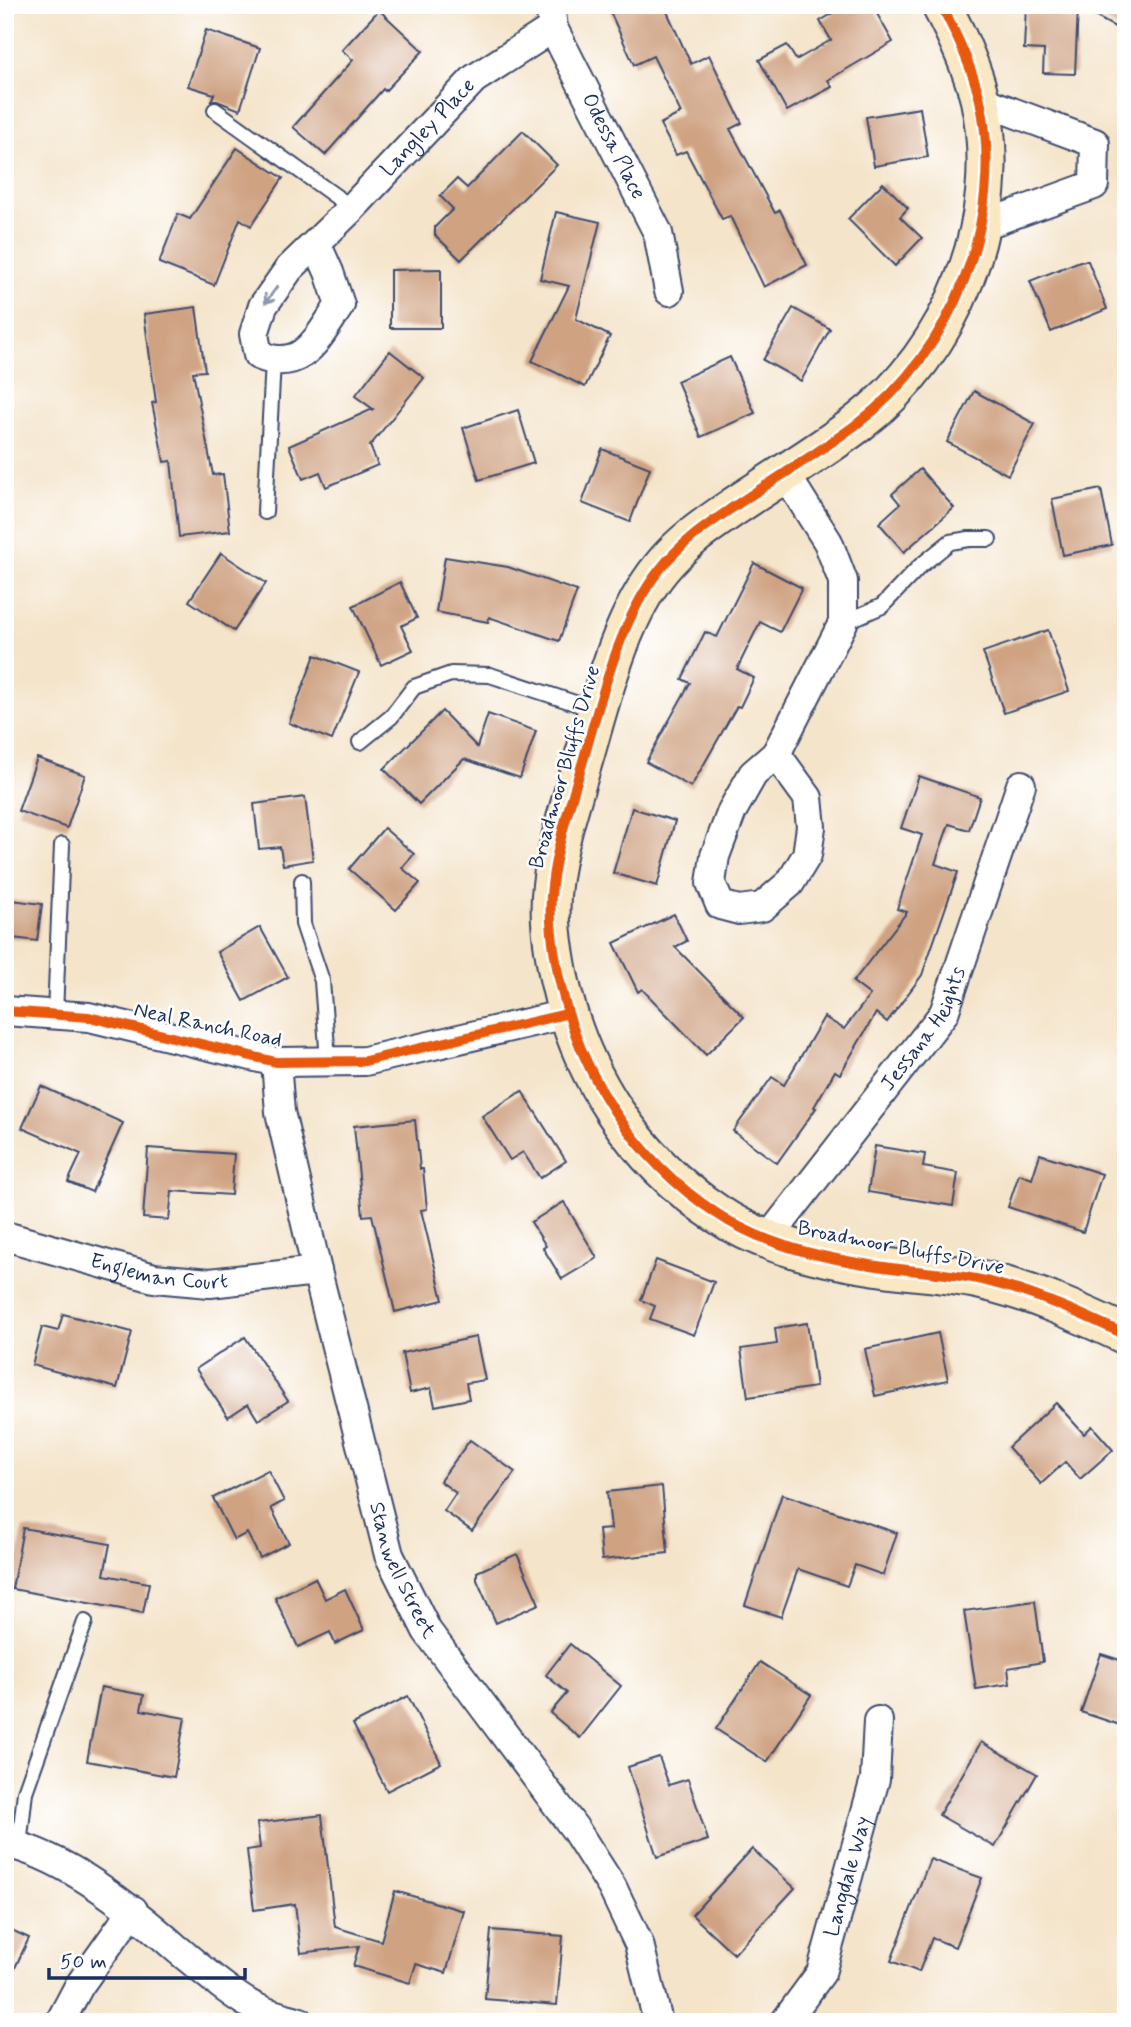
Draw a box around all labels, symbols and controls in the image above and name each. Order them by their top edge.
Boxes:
street label: Langley Place [374,72,482,183]
street label: Odessa Place [575,88,652,204]
one-way arrow [264,285,278,304]
street label: Broadmoor Bluffs Drive [523,662,607,872]
street label: Jessana Heights [874,963,973,1097]
street label: Neal Ranch Road [131,996,285,1054]
street label: Broadmoor Bluffs Drive [795,1214,1007,1282]
street label: Engleman Court [87,1247,230,1297]
street label: Stanwell Street [362,1499,442,1645]
street label: Langdale Way [818,1813,878,1940]
scale bar [49,1936,245,1980]
text: 50 m [60,1948,107,1976]

